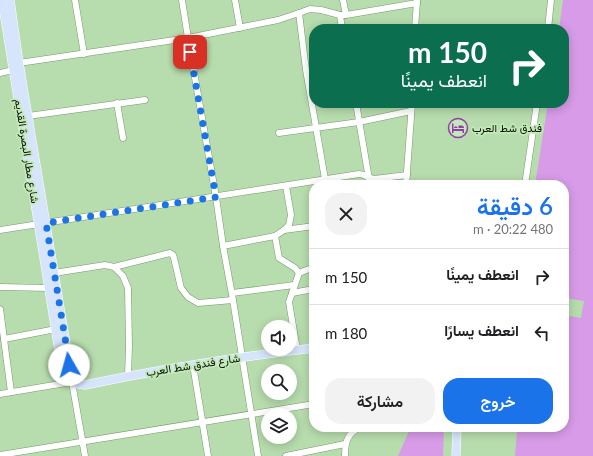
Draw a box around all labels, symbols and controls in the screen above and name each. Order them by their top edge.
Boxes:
pin [173,35,207,69]
text: 150 m [408,35,487,69]
icon: right [501,40,553,92]
icon: arrive [179,41,201,63]
text: انعطف يمينًا [401,69,487,91]
street label: شارع مطار البصرة القديم [11,98,42,205]
hotel icon: فندق شط العرب [447,117,469,139]
place label: فندق شط العرب [472,121,542,135]
text: 6 دقيقة [477,191,553,220]
button: close [325,193,367,235]
text: 480 m · 20:22 [473,221,553,237]
text: انعطف يمينًا [446,265,519,283]
icon: right [531,266,553,288]
text: 150 m [325,268,367,286]
map controls [261,320,297,444]
button: sound [261,320,297,356]
text: انعطف يسارًا [444,321,519,339]
icon: left [531,322,553,344]
text: 180 m [325,324,367,342]
position arrow [48,344,90,386]
street label: شارع فندق شط العرب [145,351,241,380]
button: search [261,364,297,400]
button: مشاركة [325,378,435,424]
button: خروج [443,378,553,424]
button: layers [261,408,297,444]

